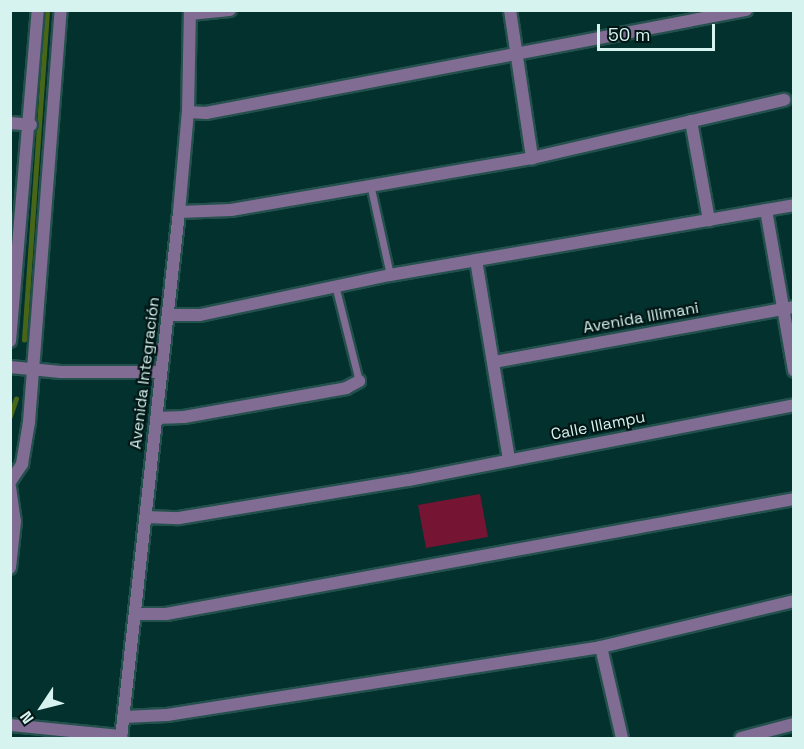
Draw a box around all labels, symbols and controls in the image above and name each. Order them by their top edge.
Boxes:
scale bar [600,12,718,50]
text: 50 m [608,23,650,46]
street label: Avenida Integración [126,296,164,450]
street label: Avenida Illimani [582,298,700,338]
street label: Calle Illampu [549,407,647,445]
north arrow [12,677,72,737]
text: N [15,707,39,728]

